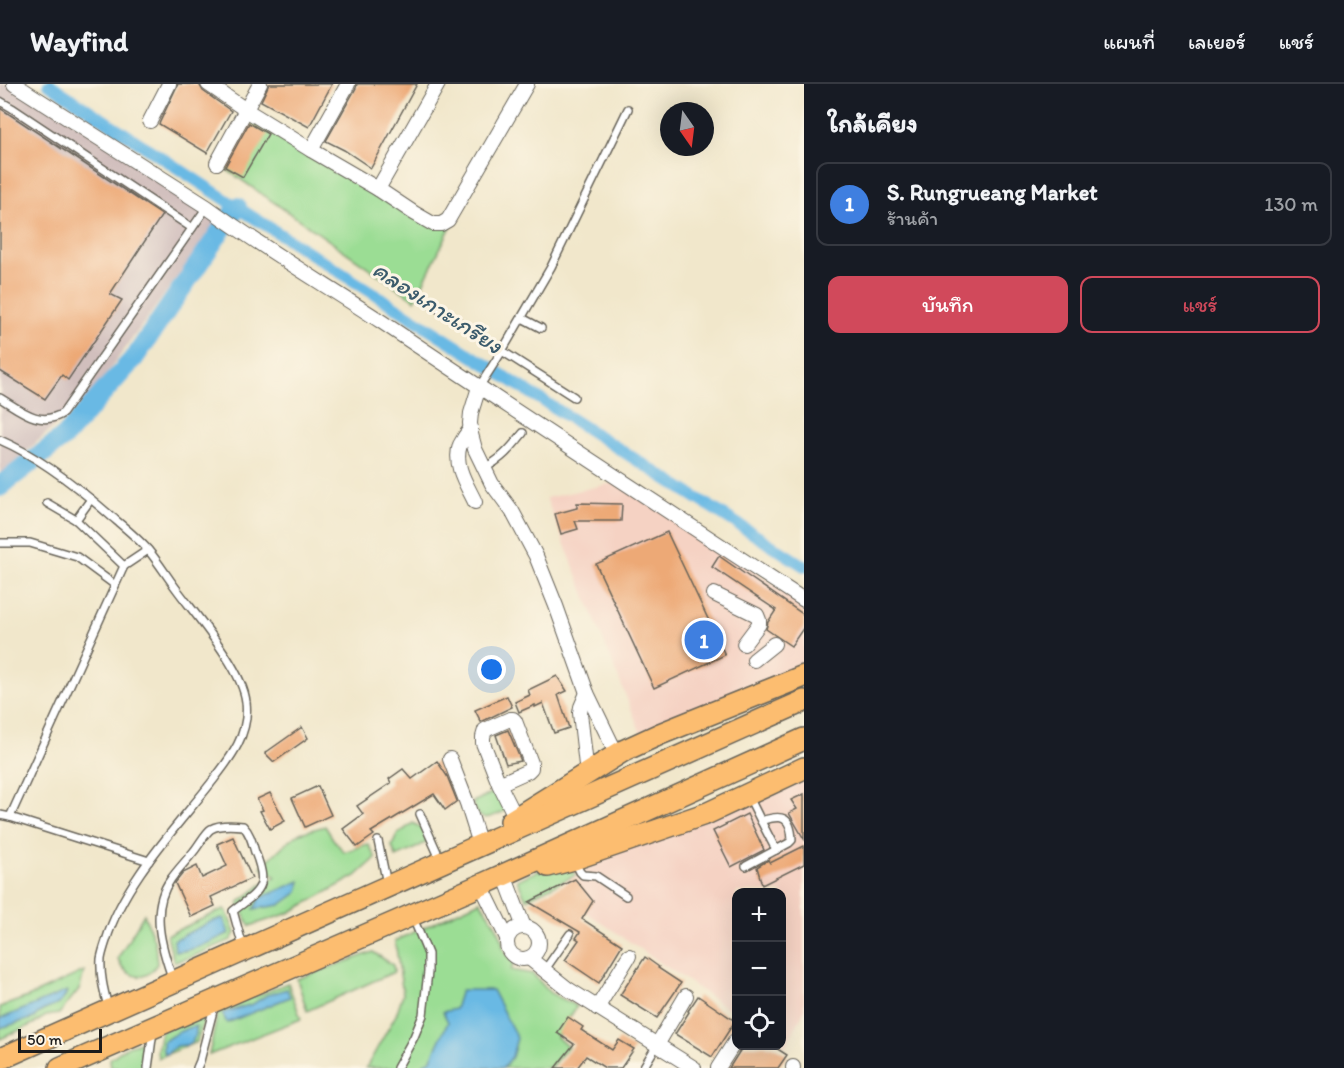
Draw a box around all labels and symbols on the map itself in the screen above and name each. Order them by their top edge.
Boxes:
north arrow [660,102,714,156]
water label: คลองเกาะเกรียง [368,254,509,360]
pin: 1 [684,618,724,662]
your location [477,655,506,684]
scale bar [18,1026,102,1054]

